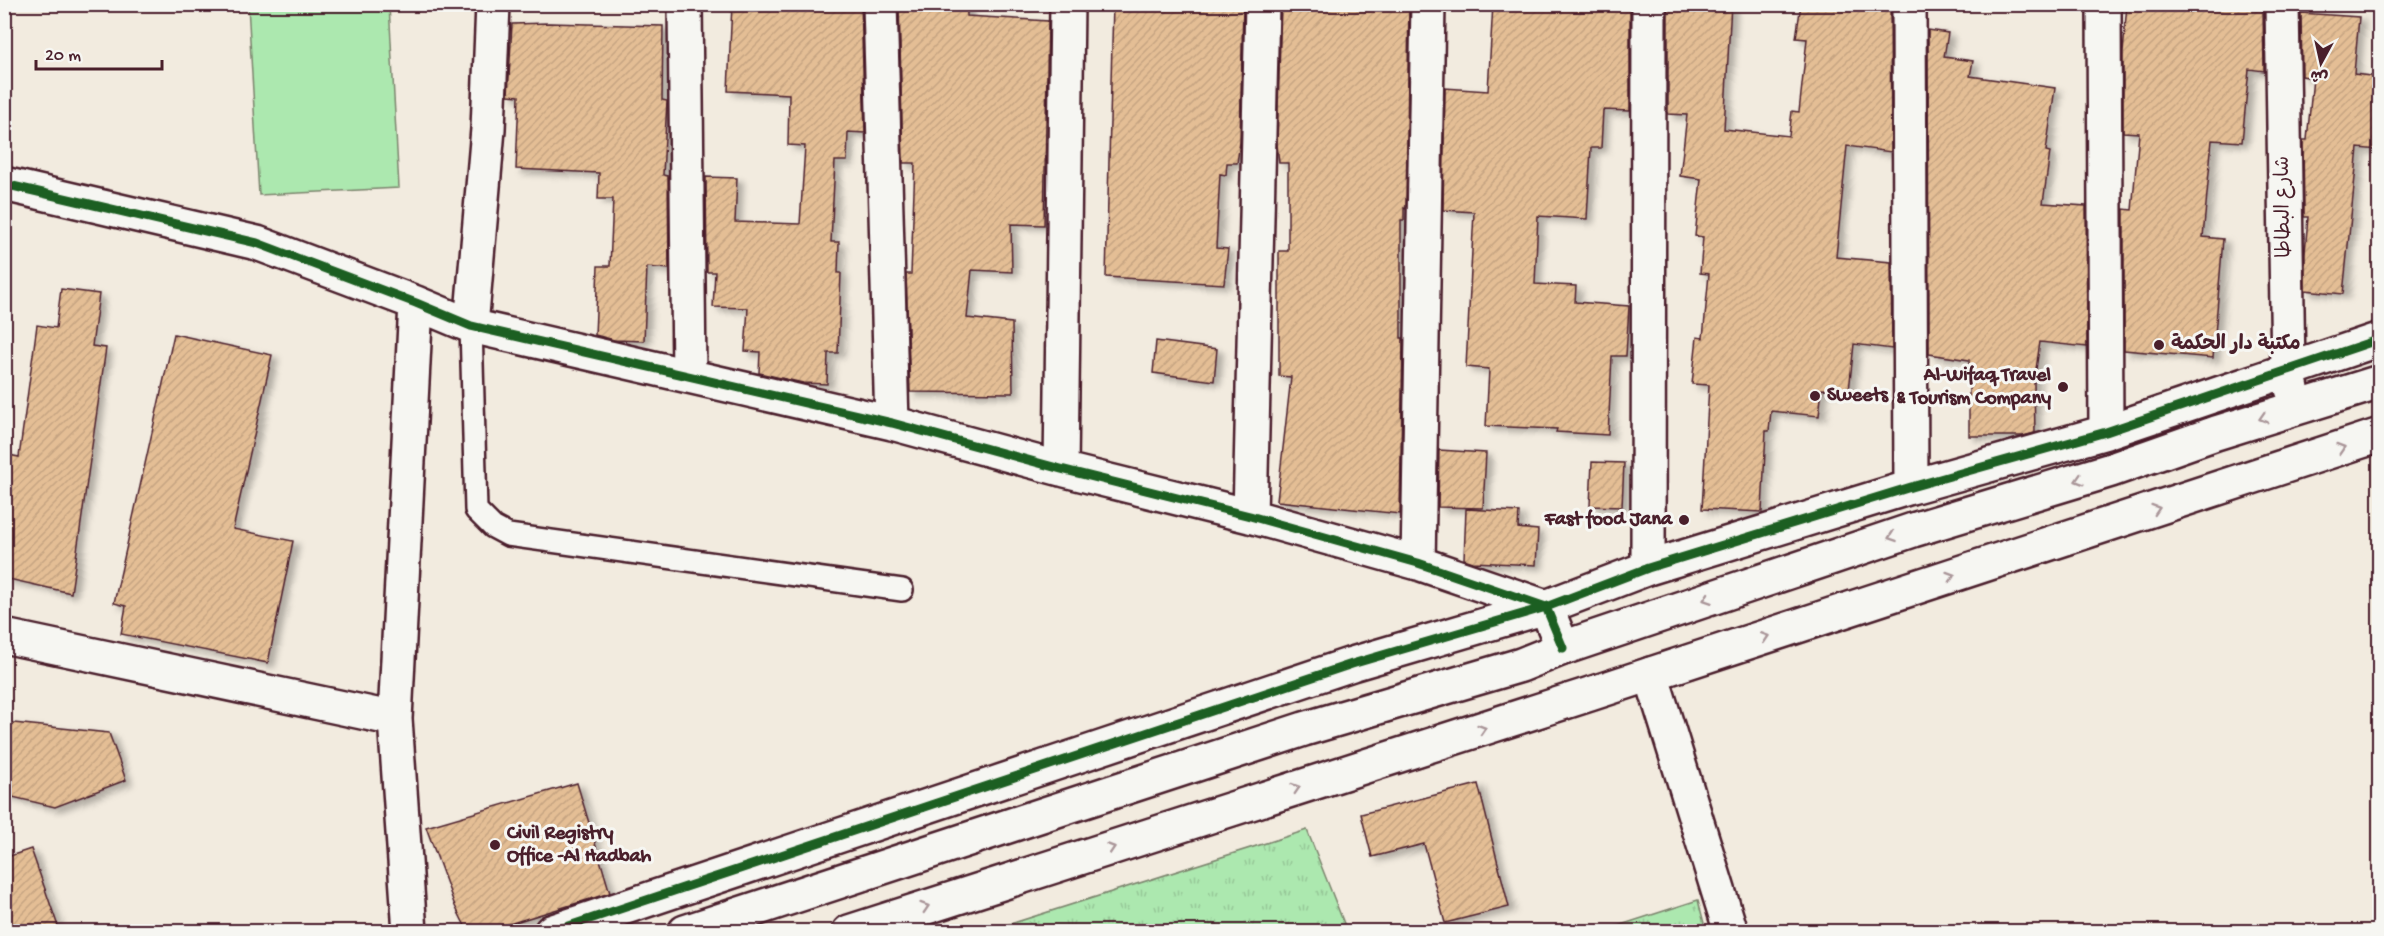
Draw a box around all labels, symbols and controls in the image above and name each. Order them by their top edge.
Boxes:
scale bar [36,33,162,71]
north arrow [2291,33,2351,93]
text: 20 m [45,46,81,67]
text: ش [2309,64,2329,85]
street label: شارع البطاطا [2272,156,2297,258]
place label: مكتبة دار الحكمة [2171,333,2301,357]
marker: مكتبة دار الحكمة [2152,338,2166,352]
place label: Al-Wifaq Travel & Tourism Company [1896,365,2052,411]
marker: Al-Wifaq Travel & Tourism Company [2056,380,2070,394]
place label: Sweets [1827,385,1890,408]
marker: Sweets [1808,389,1822,403]
one-way arrow [2258,411,2269,423]
one-way arrow [2335,442,2346,455]
one-way arrow [2074,473,2084,485]
one-way arrow [2150,503,2161,516]
place label: Fast food Jana [1544,509,1673,532]
marker: Fast food Jana [1677,513,1691,527]
one-way arrow [1887,530,1898,542]
one-way arrow [1945,571,1956,583]
one-way arrow [1702,592,1713,605]
one-way arrow [1759,632,1770,644]
one-way arrow [1476,724,1487,736]
one-way arrow [1290,783,1301,796]
place label: Civil Registry Office -Al Hadbah [506,823,652,869]
marker: Civil Registry Office -Al Hadbah [488,838,502,852]
one-way arrow [1105,843,1116,855]
one-way arrow [919,902,930,914]

